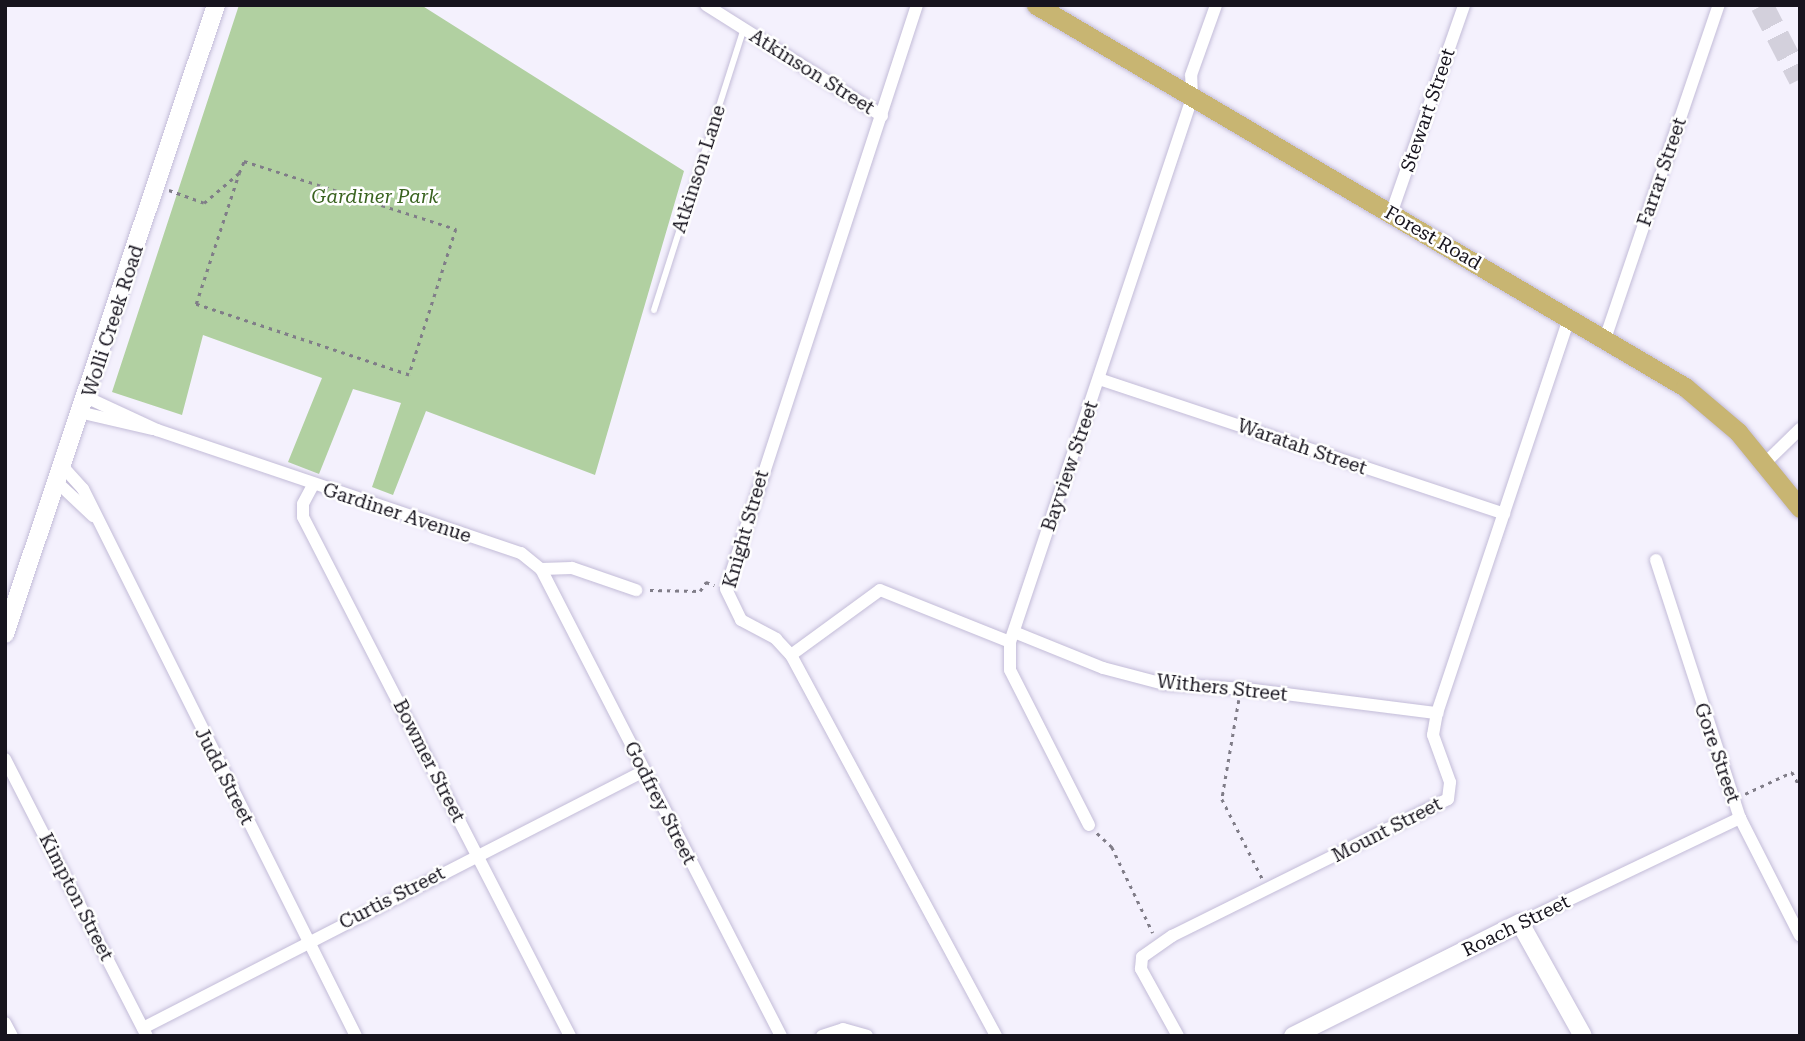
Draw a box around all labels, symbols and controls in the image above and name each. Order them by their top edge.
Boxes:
street label: Atkinson Street [745,25,879,119]
street label: Stewart Street [1396,45,1460,175]
street label: Atkinson Lane [668,102,730,236]
street label: Farrar Street [1633,115,1691,229]
park label: Gardiner Park [312,186,438,208]
street label: Forest Road [1381,201,1485,275]
street label: Wolli Creek Road [78,242,148,400]
street label: Bayview Street [1037,398,1103,534]
street label: Waratah Street [1234,414,1370,480]
street label: Knight Street [718,467,774,591]
street label: Gardiner Avenue [320,478,474,548]
street label: Withers Street [1156,670,1288,706]
street label: Bowmer Street [388,696,470,826]
street label: Gore Street [1689,700,1745,806]
street label: Judd Street [190,724,258,828]
street label: Godfrey Street [619,738,701,868]
street label: Mount Street [1328,793,1446,867]
street label: Kimpton Street [34,830,118,964]
street label: Curtis Street [335,862,449,934]
street label: Roach Street [1459,890,1573,962]

